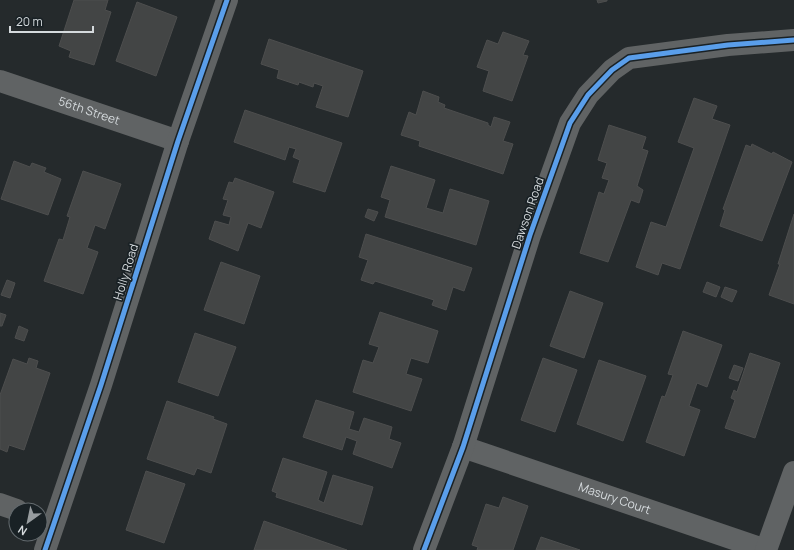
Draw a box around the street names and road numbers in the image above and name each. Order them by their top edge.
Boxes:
street label: 56th Street [56,92,122,129]
street label: Dawson Road [507,175,548,251]
street label: Holly Road [109,242,142,302]
street label: Masury Court [576,478,653,518]

